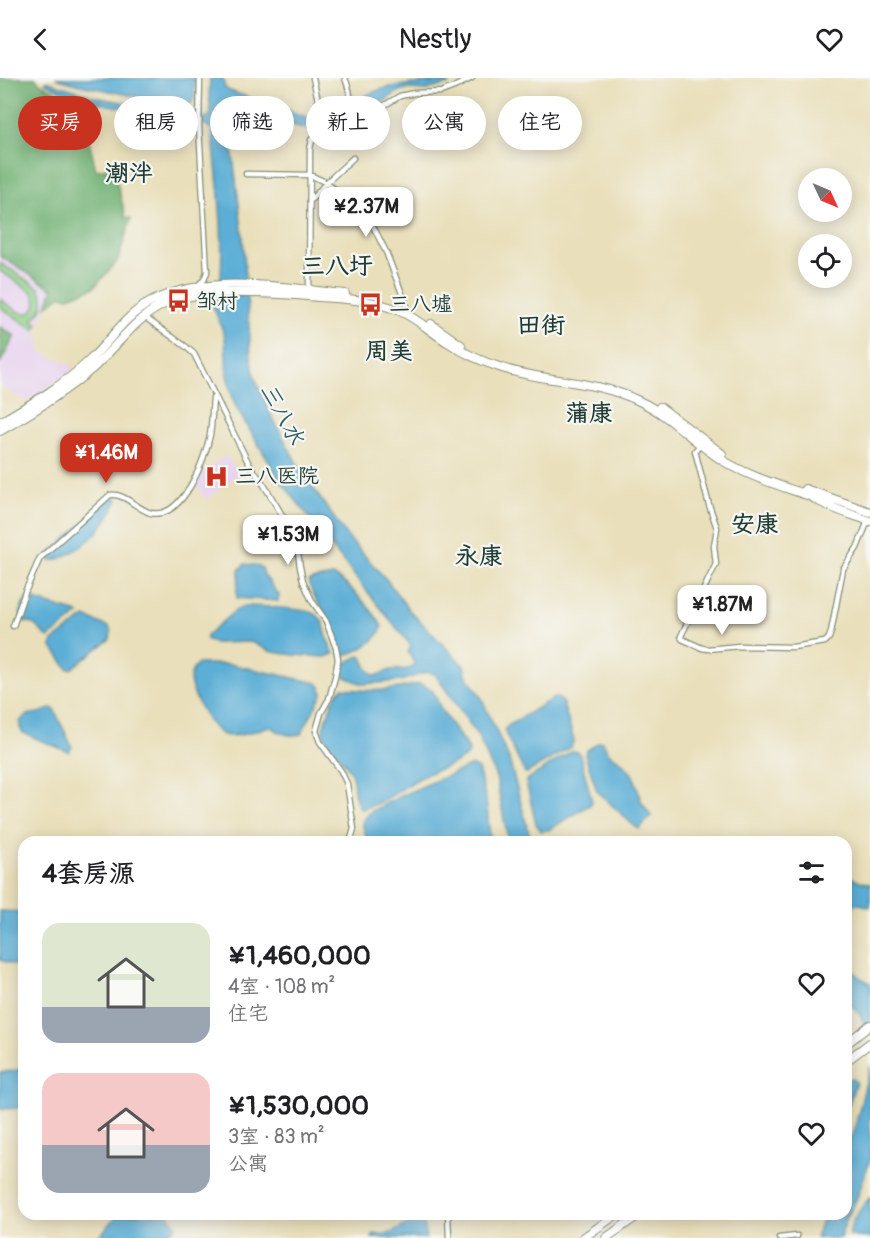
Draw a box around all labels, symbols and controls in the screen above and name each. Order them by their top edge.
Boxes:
icon: back [24,23,57,56]
text: Nestly [399,23,471,56]
icon: heart [813,23,846,56]
chip: 买房 [18,96,102,150]
chip: 租房 [114,96,198,150]
chip: 筛选 [210,96,294,150]
chip: 新上 [306,96,390,150]
chip: 公寓 [402,96,486,150]
chip: 住宅 [498,96,582,150]
district label: 潮泮 [105,159,153,188]
north arrow [798,168,852,222]
map controls [798,168,852,288]
pin: ¥2.37M [317,187,415,238]
text: ¥2.37M [333,194,399,219]
button: locate [798,234,852,288]
district label: 三八圩 [301,252,373,281]
bus stop icon: 邹村 [165,288,191,314]
place label: 邹村 [196,288,238,315]
bus stop icon: 三八墟 [358,291,384,317]
place label: 三八墟 [389,291,452,318]
district label: 田街 [517,311,565,340]
district label: 周美 [365,337,413,366]
water label: 三八水 [254,378,311,451]
district label: 蒲康 [565,399,613,428]
pin: ¥1.46M [57,433,155,484]
text: ¥1.46M [74,440,138,465]
hospital icon: 三八医院 [204,463,230,489]
place label: 三八医院 [235,463,319,490]
district label: 安康 [731,510,779,539]
pin: ¥1.53M [239,515,337,566]
text: ¥1.53M [257,522,319,547]
district label: 永康 [455,542,503,571]
pin: ¥1.87M [673,585,771,636]
text: ¥1.87M [691,592,753,617]
icon: filters [795,856,828,889]
text: 4套房源 [42,858,135,890]
text: ¥1,460,000 [228,940,371,972]
icon: home [90,947,162,1019]
icon: heart [795,967,828,1000]
text: 4室 · 108 m² [228,974,335,999]
text: 住宅 [228,1001,268,1026]
text: ¥1,530,000 [228,1090,369,1122]
icon: home [90,1097,162,1169]
icon: heart [795,1117,828,1150]
text: 3室 · 83 m² [228,1124,324,1149]
text: 公寓 [228,1151,268,1176]

